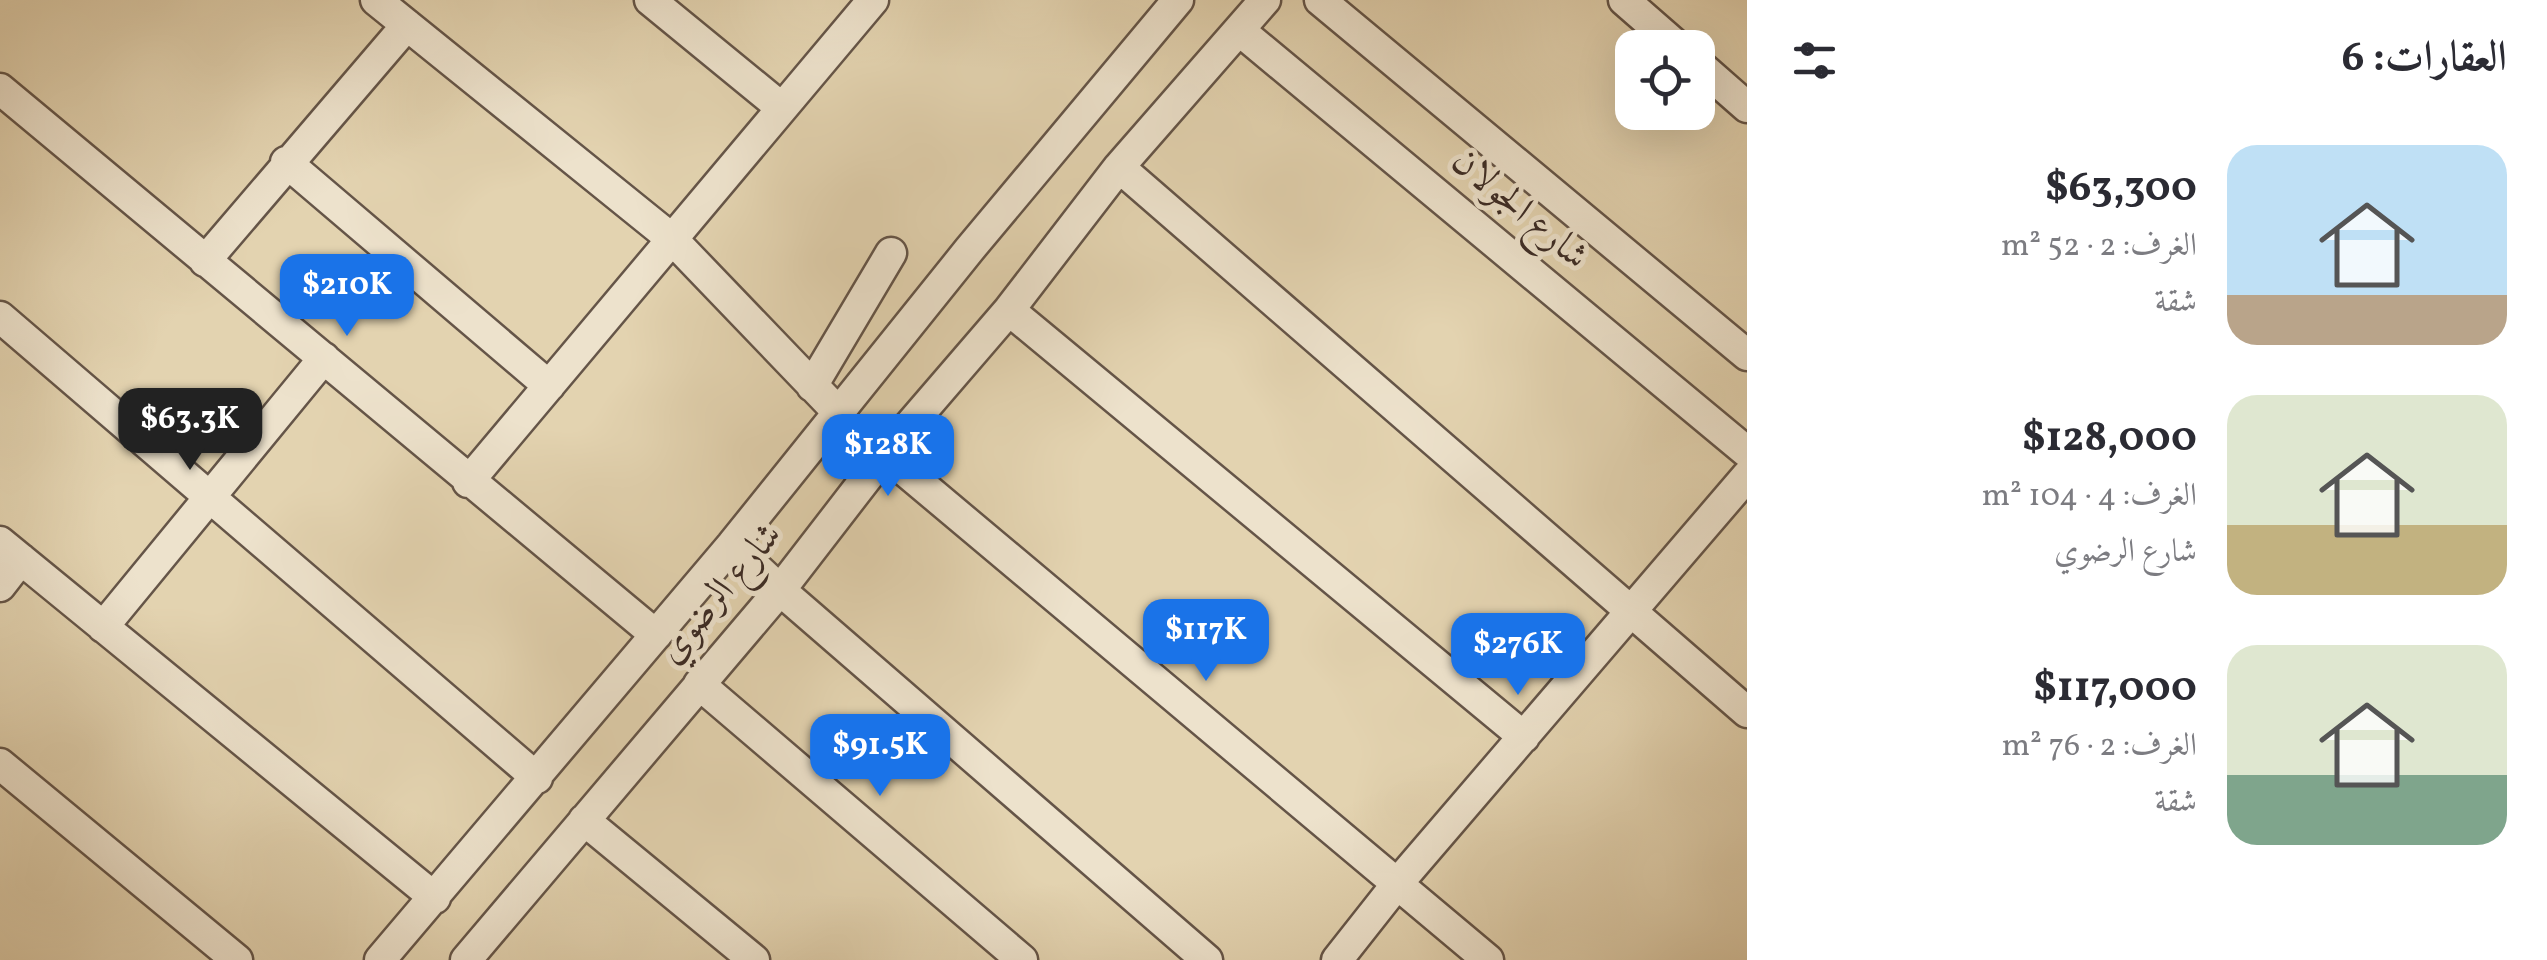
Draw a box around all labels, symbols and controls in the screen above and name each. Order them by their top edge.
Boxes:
map controls [1615,30,1715,130]
button: locate [1615,30,1715,130]
text: العقارات: 6 [2342,30,2507,89]
icon: filters [1787,33,1842,88]
street label: شارع الجولان [1438,137,1599,284]
text: $63,300 [2045,160,2197,219]
icon: home [2307,185,2427,305]
text: الغرف: 2 · 52 m² [2001,225,2197,269]
pin: $210K [277,254,417,339]
text: $210K [302,264,392,308]
text: شقة [2155,281,2197,325]
pin: $63.3K [109,388,271,473]
text: $63.3K [140,398,240,442]
text: $128,000 [2022,410,2197,469]
pin: $128K [818,414,958,499]
text: $128K [844,424,932,468]
icon: home [2307,435,2427,555]
text: الغرف: 4 · 104 m² [1982,475,2197,519]
street label: شارع الرضوي [646,512,797,677]
text: شارع الرضوي [2054,531,2197,575]
pin: $117K [1136,599,1276,684]
text: $117K [1165,609,1247,653]
pin: $276K [1448,613,1588,698]
text: $276K [1473,623,1563,667]
text: $117,000 [2033,660,2197,719]
icon: home [2307,685,2427,805]
pin: $91.5K [799,714,961,799]
text: $91.5K [832,724,928,768]
text: الغرف: 2 · 76 m² [2002,725,2197,769]
text: شقة [2155,781,2197,825]

